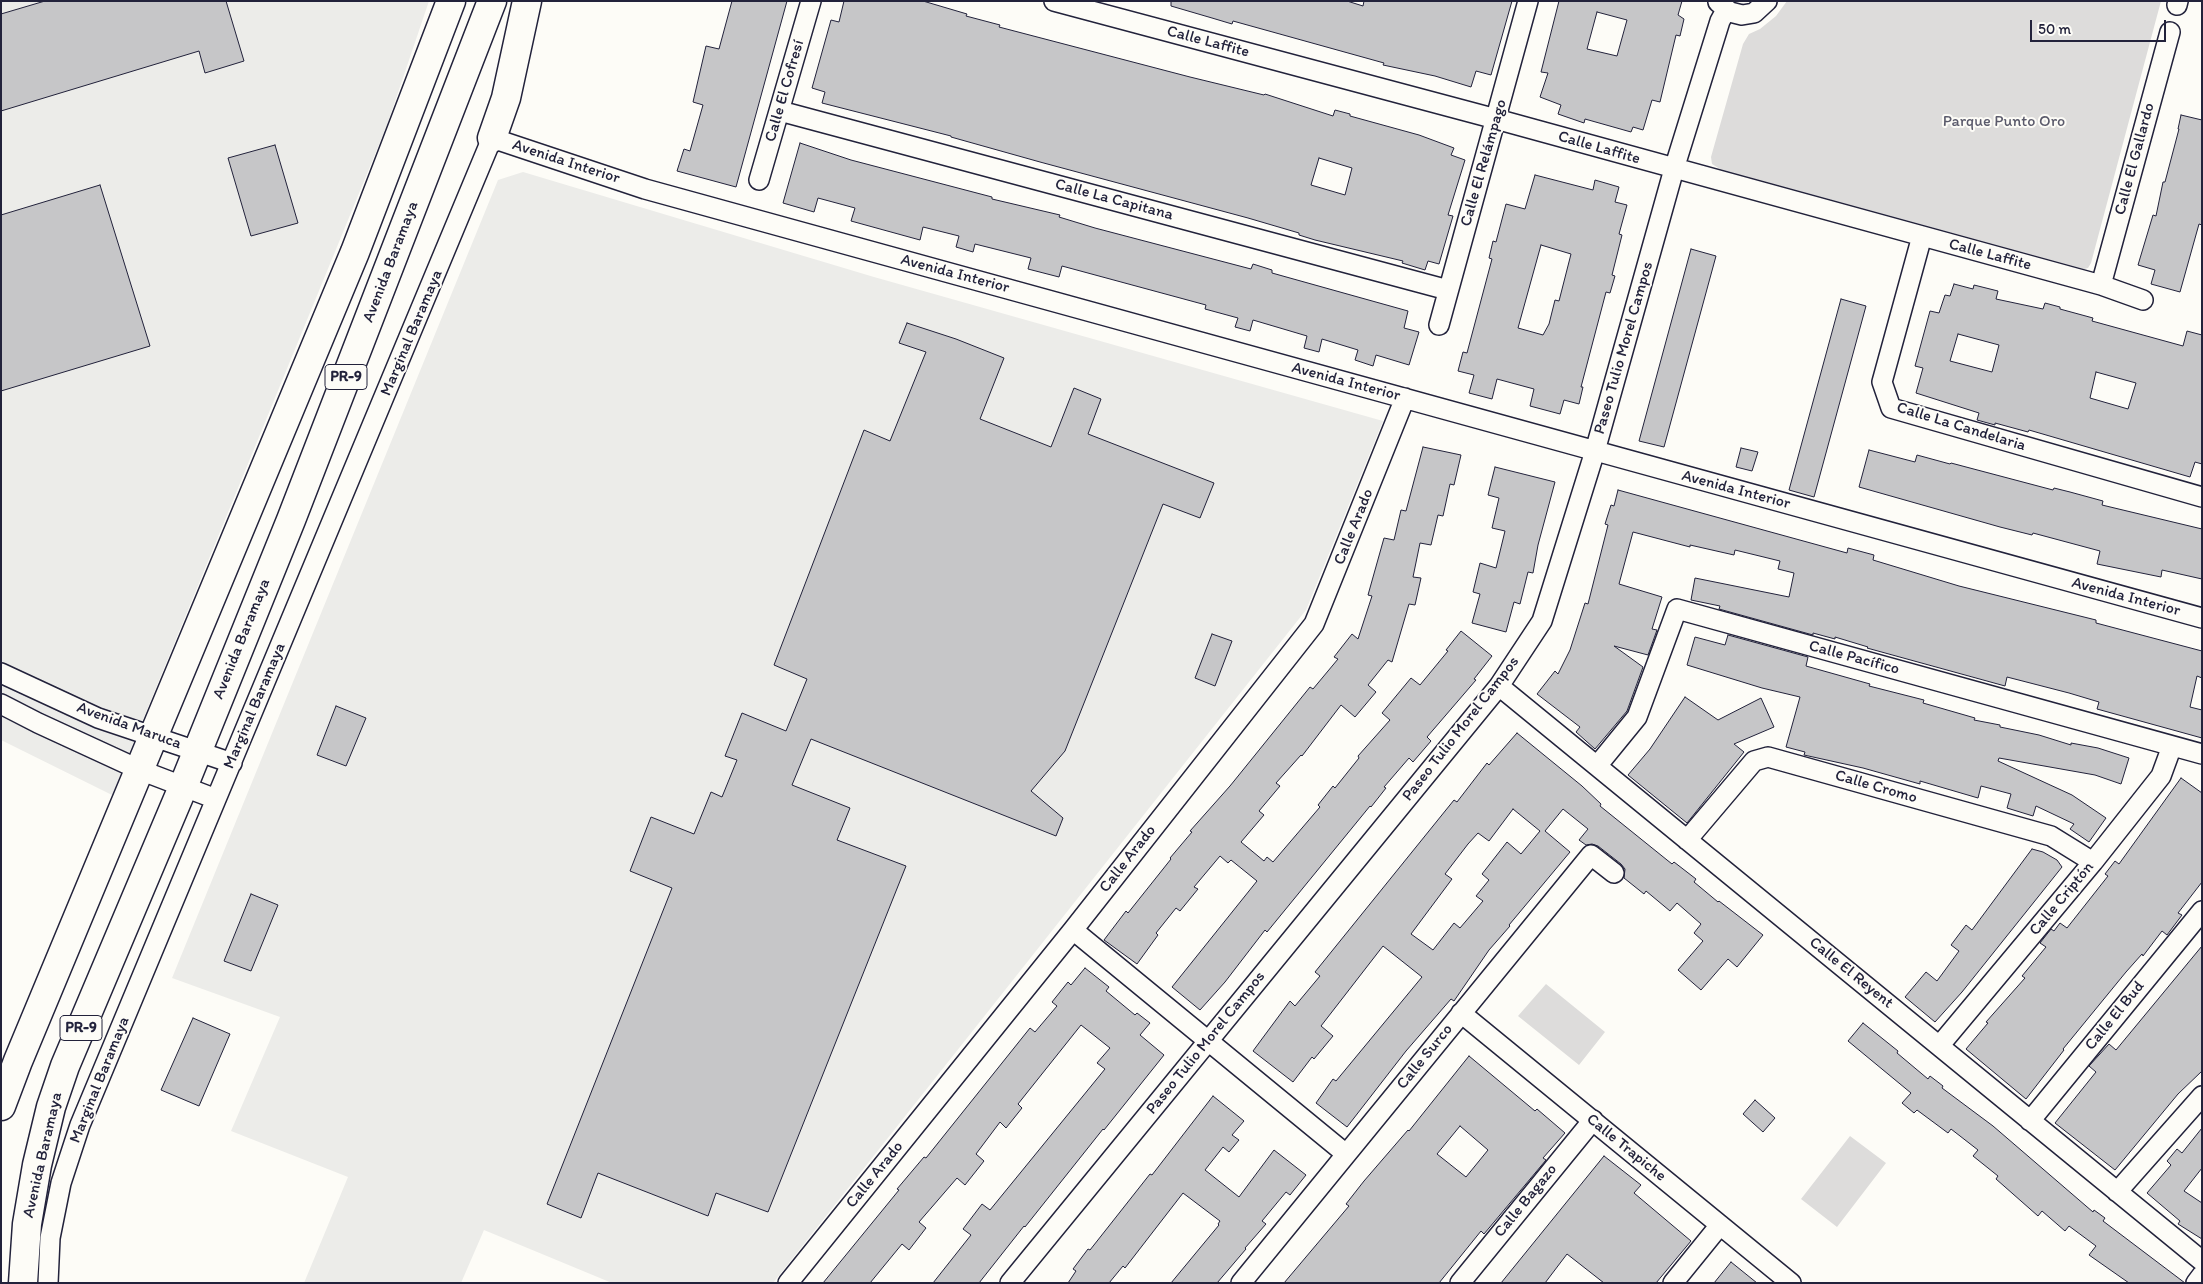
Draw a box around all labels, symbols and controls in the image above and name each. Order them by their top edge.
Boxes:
scale bar [2033,10,2169,42]
text: 50 m [2038,20,2071,38]
street label: Calle Laffite [1165,22,1251,62]
street label: Calle El Cofresí [761,38,809,144]
street label: Calle El Relámpago [1457,97,1511,229]
street label: Calle El Gallardo [2111,101,2159,217]
park label: Parque Punto Oro [1943,112,2065,132]
street label: Calle Laffite [1556,127,1642,169]
street label: Avenida Interior [510,136,622,188]
street label: Calle La Capitana [1053,175,1175,225]
street label: Avenida Baramaya [359,199,423,325]
street label: Calle Laffite [1947,235,2033,275]
street label: Avenida Interior [899,250,1011,298]
street label: Paseo Tulio Morel Campos [1590,260,1658,436]
street label: Marginal Baramaya [377,267,447,399]
street label: Avenida Interior [1290,358,1402,406]
road number: PR-9 [325,364,367,390]
street label: Calle La Candelaria [1894,398,2028,456]
street label: Avenida Interior [1680,466,1792,514]
street label: Calle Arado [1330,486,1378,568]
street label: Avenida Interior [2070,573,2182,621]
street label: Avenida Baramaya [209,576,275,702]
street label: Calle Pacífico [1807,637,1901,679]
street label: Marginal Baramaya [220,640,290,772]
street label: Paseo Tulio Morel Campos [1398,653,1524,805]
street label: Avenida Maruca [74,698,184,754]
street label: Calle Cromo [1833,766,1919,808]
street label: Calle Arado [1096,821,1160,897]
street label: Calle Criptón [2026,858,2098,940]
street label: Calle El Reyent [1805,933,1897,1013]
street label: Paseo Tulio Morel Campos [1142,968,1270,1118]
street label: Calle El Bud [2081,977,2149,1055]
street label: Marginal Baramaya [66,1014,134,1146]
road number: PR-9 [60,1016,102,1040]
street label: Calle Surco [1393,1020,1457,1094]
street label: Avenida Baramaya [19,1090,67,1220]
street label: Calle Trapiche [1582,1110,1670,1186]
street label: Calle Arado [842,1138,908,1212]
street label: Calle Bagazo [1491,1160,1561,1242]

